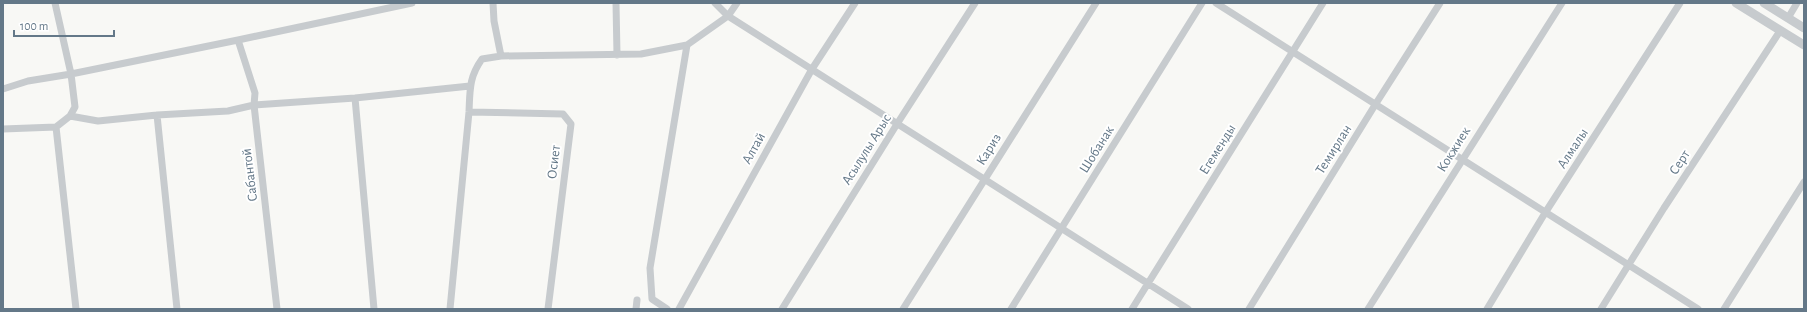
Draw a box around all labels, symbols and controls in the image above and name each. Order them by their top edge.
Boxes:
scale bar [14,12,114,38]
text: 100 m [20,20,48,32]
street label: Асылулы Арыс [840,111,894,187]
street label: Егеменды [1197,122,1239,177]
street label: Темирлан [1313,122,1354,177]
street label: Шобанак [1077,123,1117,176]
street label: Кокжиек [1435,124,1473,175]
street label: Алмалы [1555,126,1591,171]
street label: Алтай [740,130,768,167]
street label: Кариз [974,131,1004,168]
street label: Осиет [545,144,563,180]
street label: Сабантой [240,147,260,202]
street label: Серт [1667,147,1693,177]

